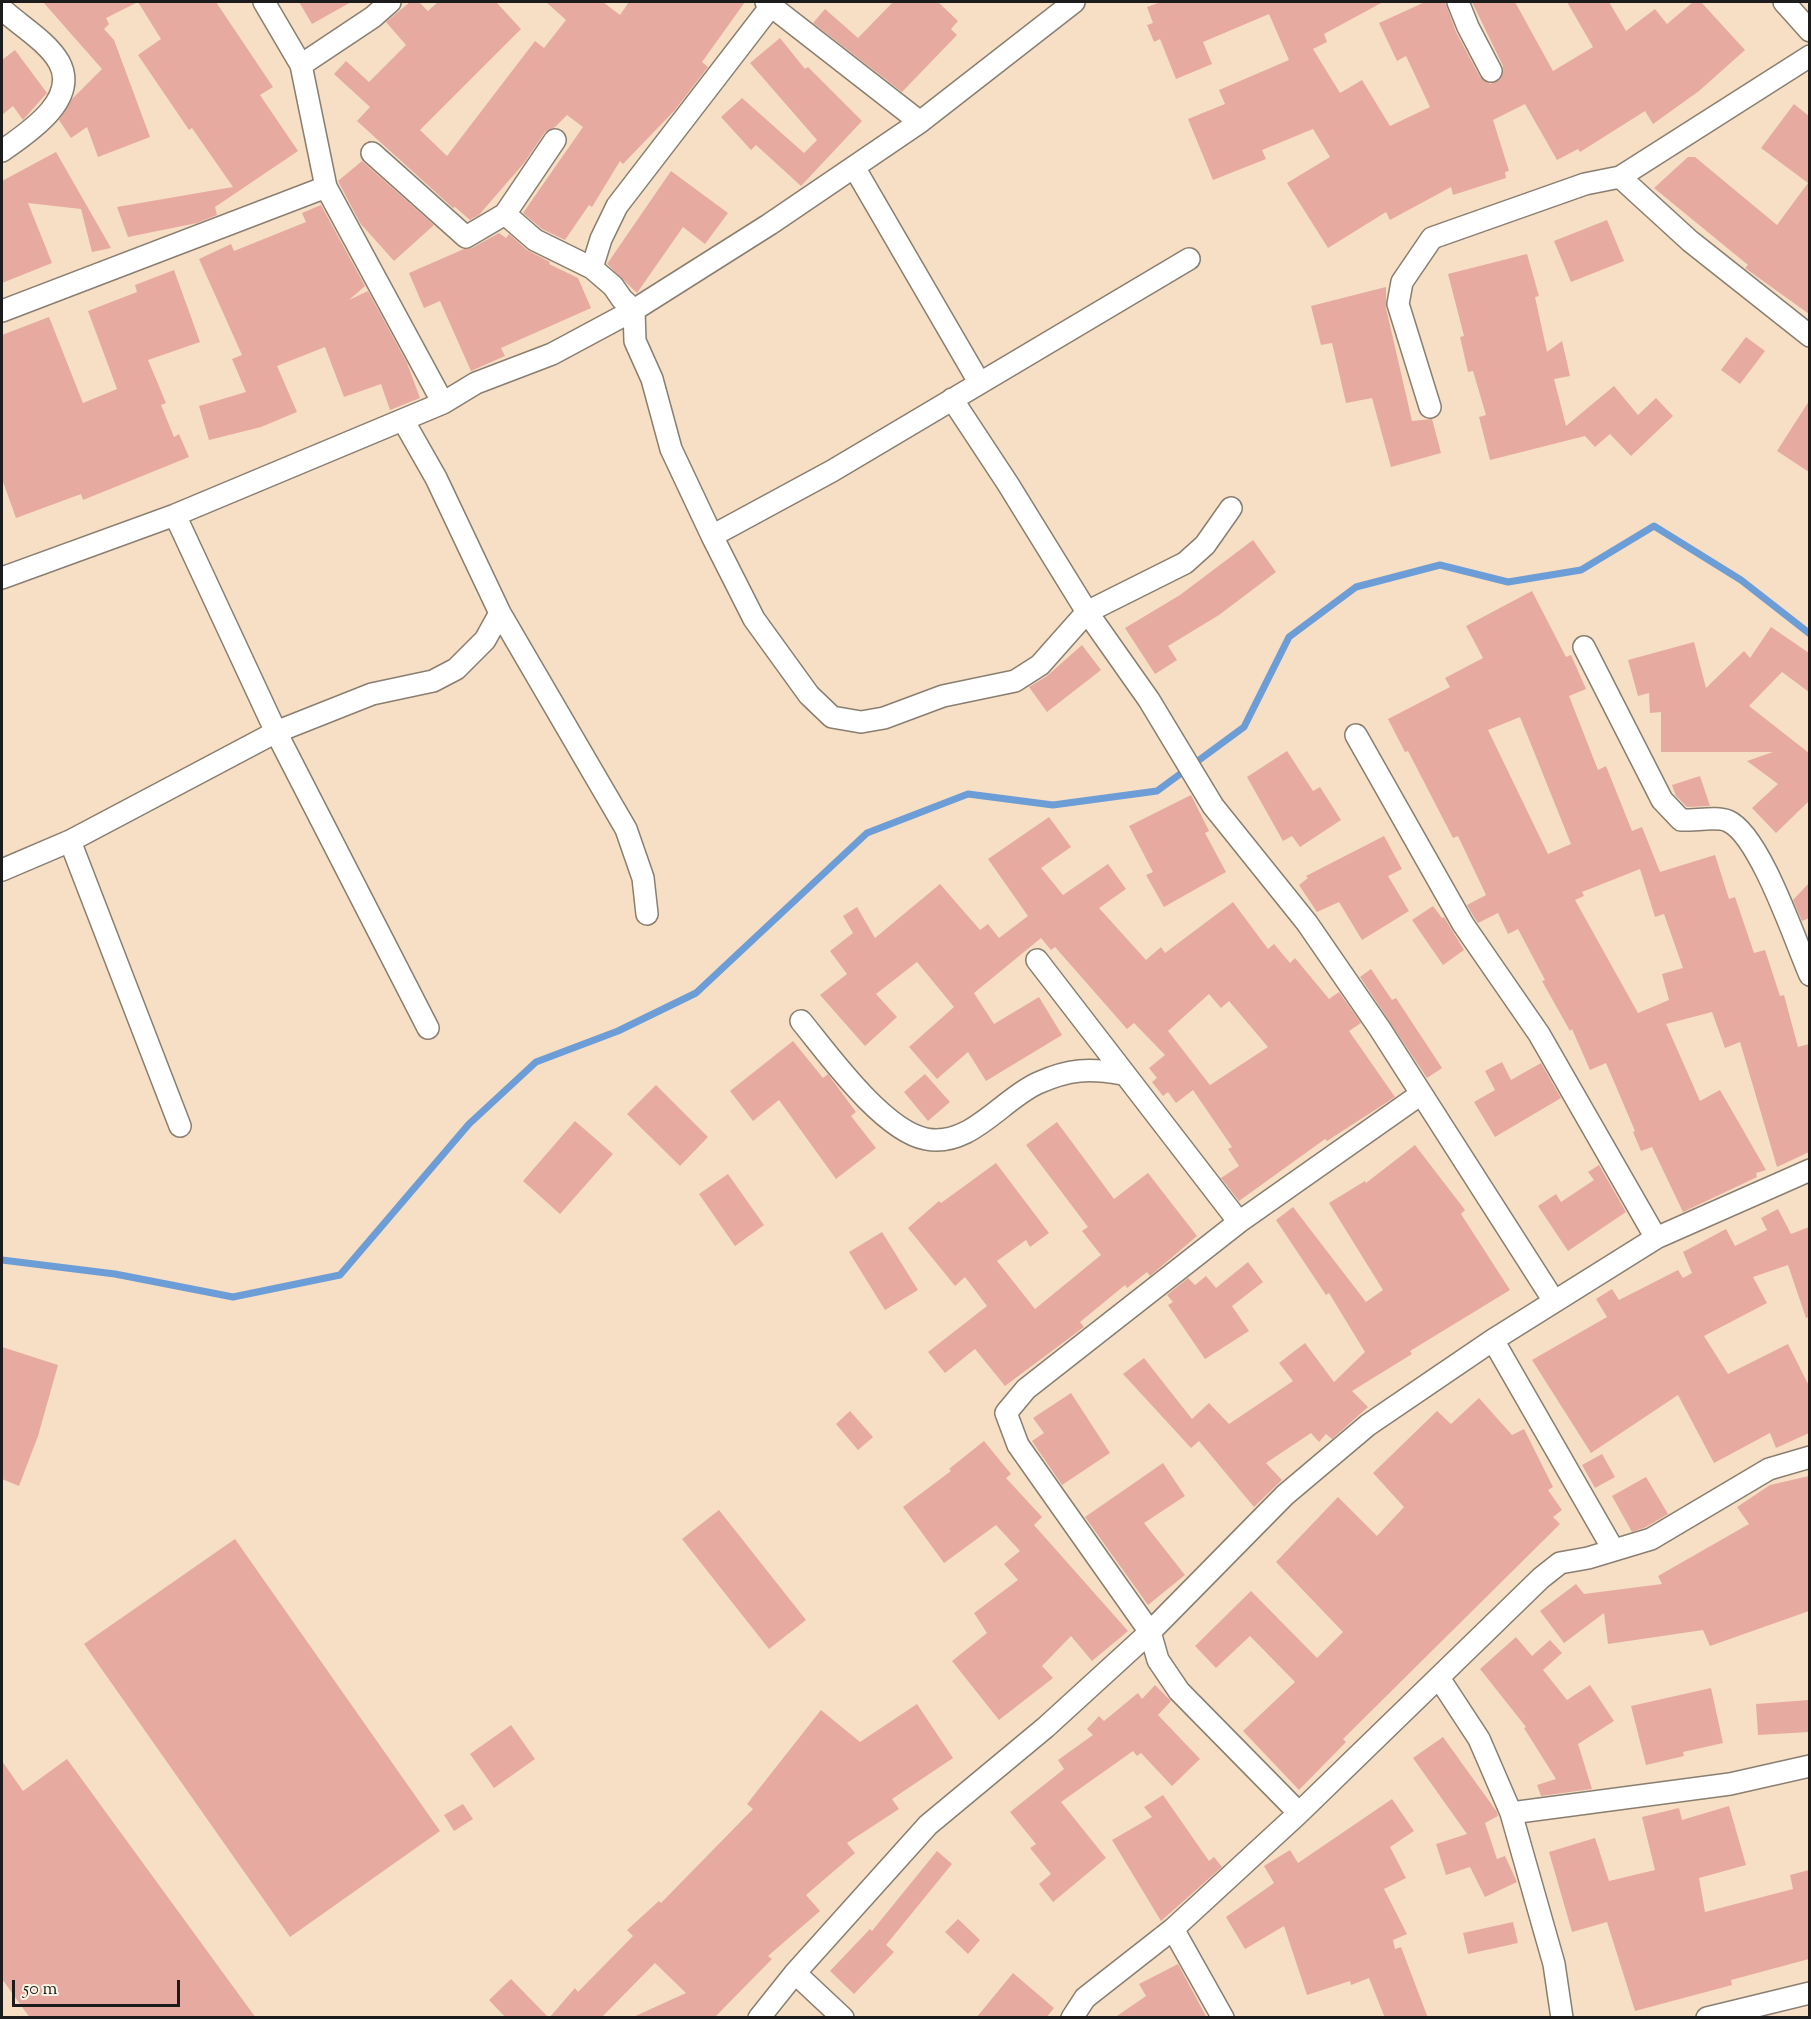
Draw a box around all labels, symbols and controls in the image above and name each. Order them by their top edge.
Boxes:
scale bar [15,1968,183,2006]
text: 50 m [23,1977,57,2003]

